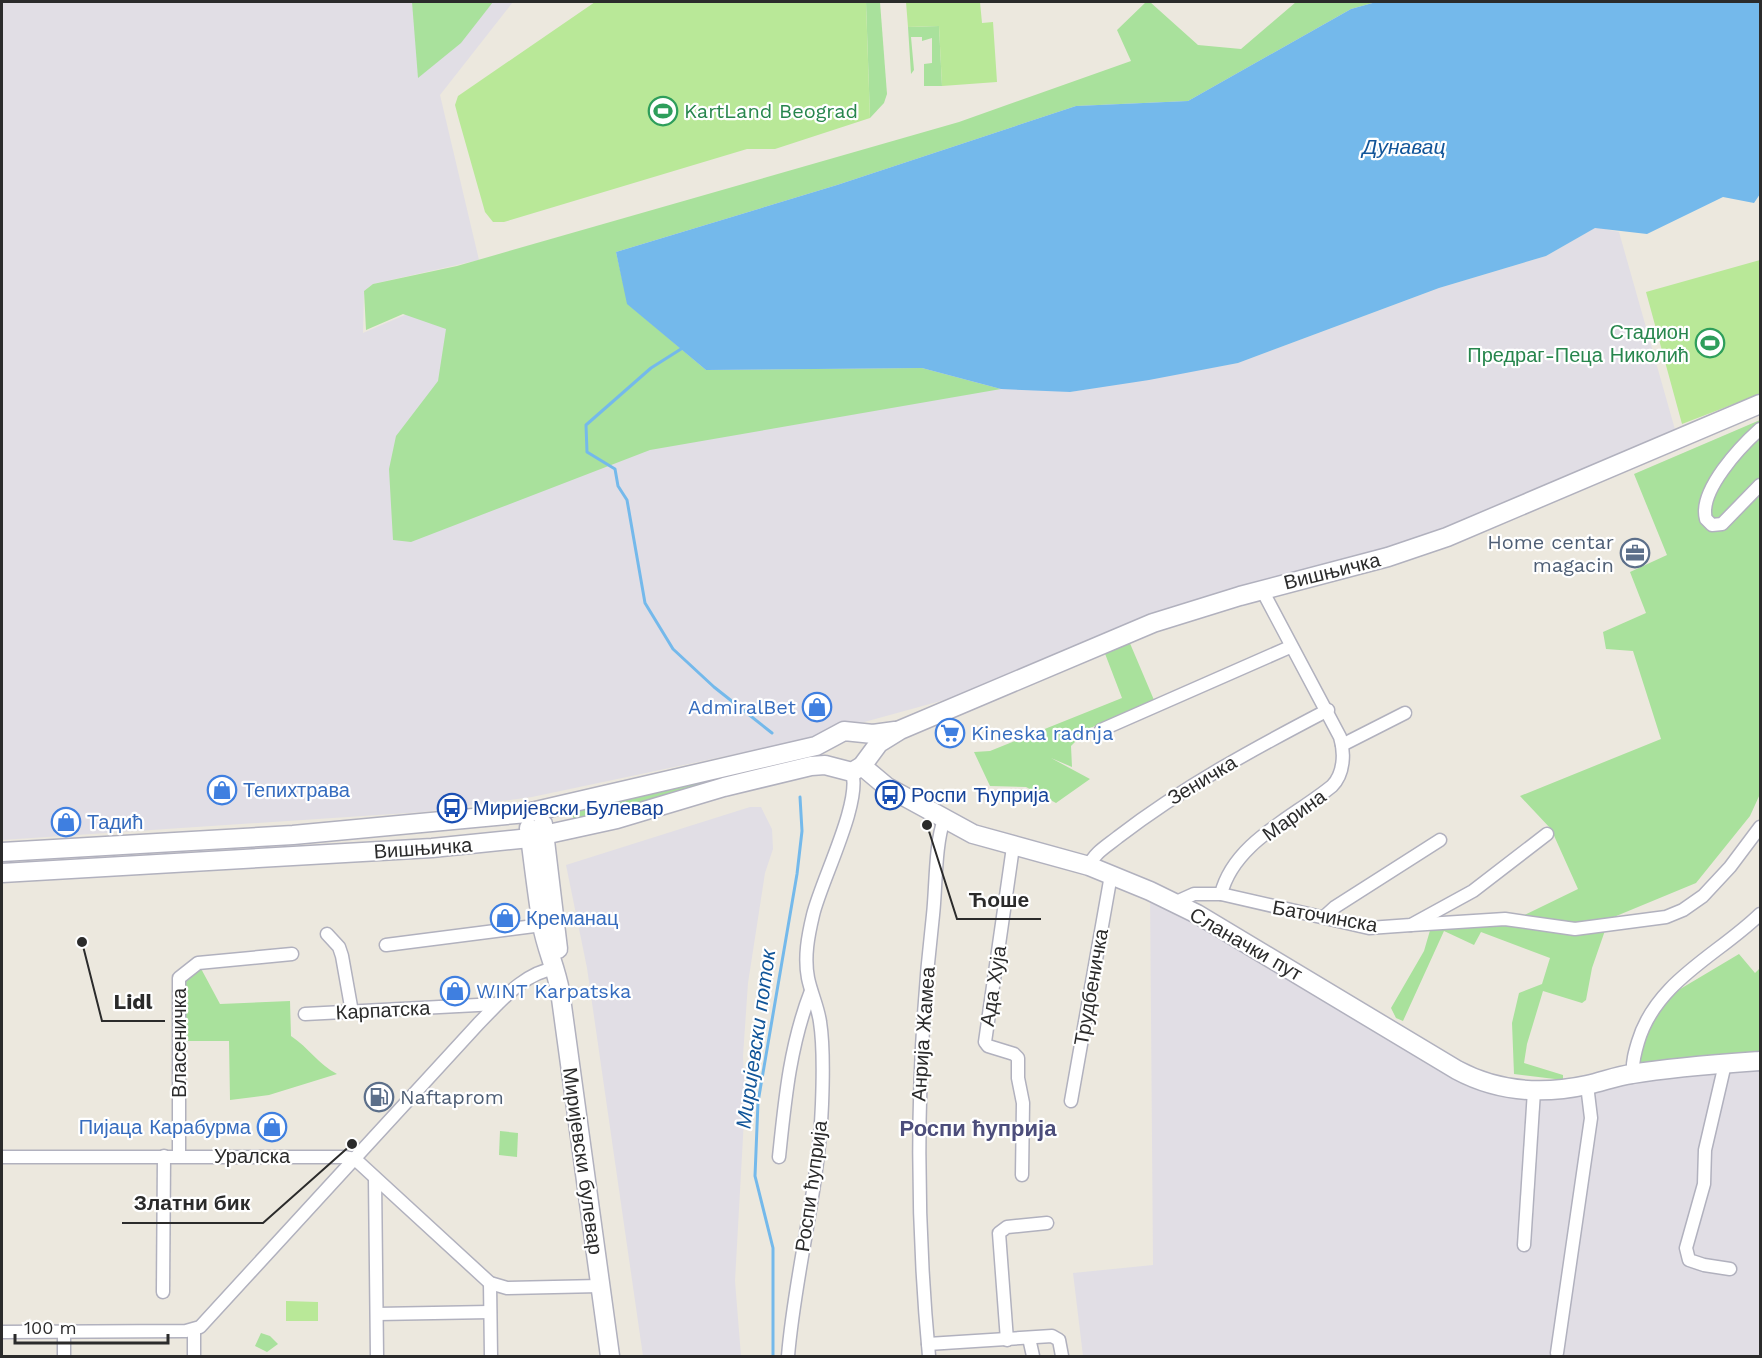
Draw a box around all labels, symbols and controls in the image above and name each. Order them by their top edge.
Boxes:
sports icon: KartLand Beograd [647,95,679,127]
place label: KartLand Beograd [684,99,858,123]
water label: Дунавац [1361,134,1445,159]
place label: Стадион Предраг-Пеца Николић [1467,320,1689,367]
sports icon: Стадион Предраг-Пеца Николић [1694,327,1726,359]
place label: Home centar magacin [1487,530,1614,577]
office icon: Home centar magacin [1619,537,1651,569]
street label: Вишњичка [1281,547,1384,595]
shop icon: AdmiralBet [801,691,833,723]
place label: AdmiralBet [688,695,797,719]
supermarket icon: Kineska radnja [934,717,966,749]
place label: Kineska radnja [971,721,1113,745]
street label: Зеничка [1163,750,1242,810]
shop icon: Тепихтрава [206,774,238,806]
place label: Тепихтрава [243,778,351,802]
bus stop icon: Роспи Ћуприја [874,779,906,811]
place label: Роспи Ћуприја [911,783,1050,807]
street label: Марина [1258,783,1331,846]
bus stop icon: Миријевски Булевар [436,792,468,824]
place label: Миријевски Булевар [473,796,664,820]
shop icon: Тадић [50,806,82,838]
place label: Тадић [87,810,143,834]
street label: Вишњичка [373,833,474,863]
callout: Ћоше [957,880,1041,919]
text: Ћоше [969,887,1029,912]
street label: Баточинска [1271,895,1380,937]
shop icon: Креманац [489,902,521,934]
street label: Сланачки пут [1185,902,1307,986]
place label: Креманац [526,906,618,930]
street label: Трудбеничка [1069,926,1113,1047]
street label: Ада Хуја [975,943,1011,1028]
water label: Миријевски поток [731,947,781,1130]
street label: Анрија Жамеа [906,965,940,1102]
shop icon: WINT Karpatska [439,975,471,1007]
place label: WINT Karpatska [476,979,631,1003]
callout: Lidl [102,982,165,1021]
street label: Власеничка [167,987,191,1098]
text: Lidl [114,989,153,1014]
street label: Карпатска [335,995,432,1024]
street label: Миријевски булевар [558,1066,608,1256]
fuel station icon: Naftaprom [363,1081,395,1113]
place label: Naftaprom [400,1085,504,1109]
shop icon: Пијаца Карабурма [256,1111,288,1143]
place label: Пијаца Карабурма [79,1115,252,1139]
district label: Роспи ћуприја [900,1116,1057,1141]
street label: Роспи ћуприја [790,1118,832,1253]
street label: Уралска [214,1144,291,1168]
callout: Златни бик [122,1184,263,1223]
text: Златни бик [134,1190,251,1215]
scale bar [15,1307,168,1345]
text: 100 m [24,1317,77,1338]

